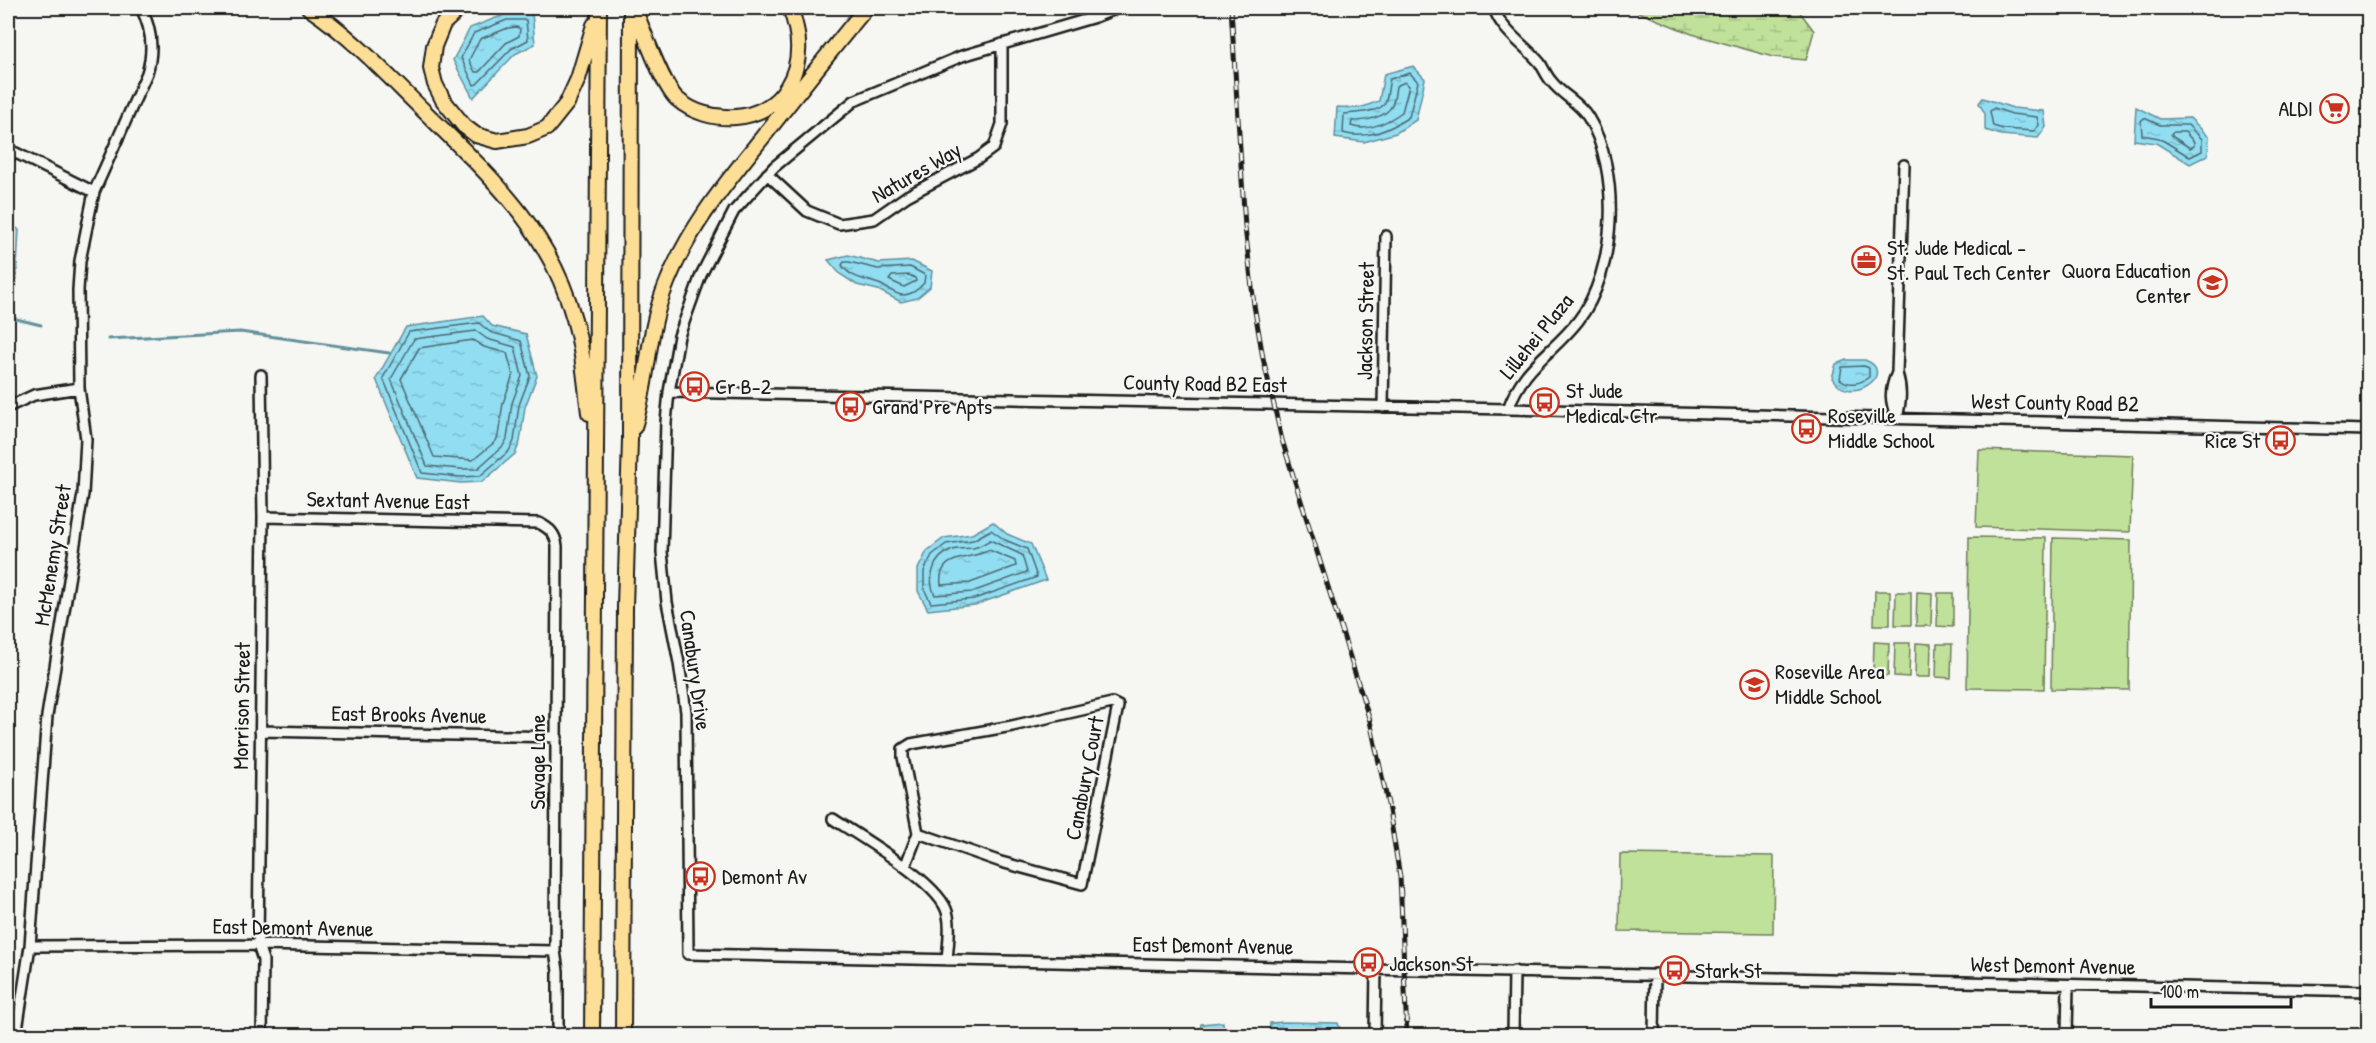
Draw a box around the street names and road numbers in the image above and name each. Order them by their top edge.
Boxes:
street label: Natures Way [866,134,966,210]
street label: Jackson Street [1349,261,1381,380]
street label: Lillehei Plaza [1492,286,1580,385]
street label: County Road B2 East [1123,367,1287,399]
street label: West County Road B2 [1971,386,2140,418]
street label: McMenemy Street [26,482,78,628]
street label: Sextant Avenue East [306,484,470,516]
street label: Canabury Drive [673,608,719,732]
street label: Morrison Street [225,642,257,770]
street label: East Brooks Avenue [331,698,487,730]
street label: Canabury Court [1057,713,1111,843]
street label: Savage Lane [522,714,552,810]
street label: East Demont Avenue [212,911,374,943]
street label: East Demont Avenue [1132,929,1294,961]
street label: West Demont Avenue [1970,949,2136,981]

